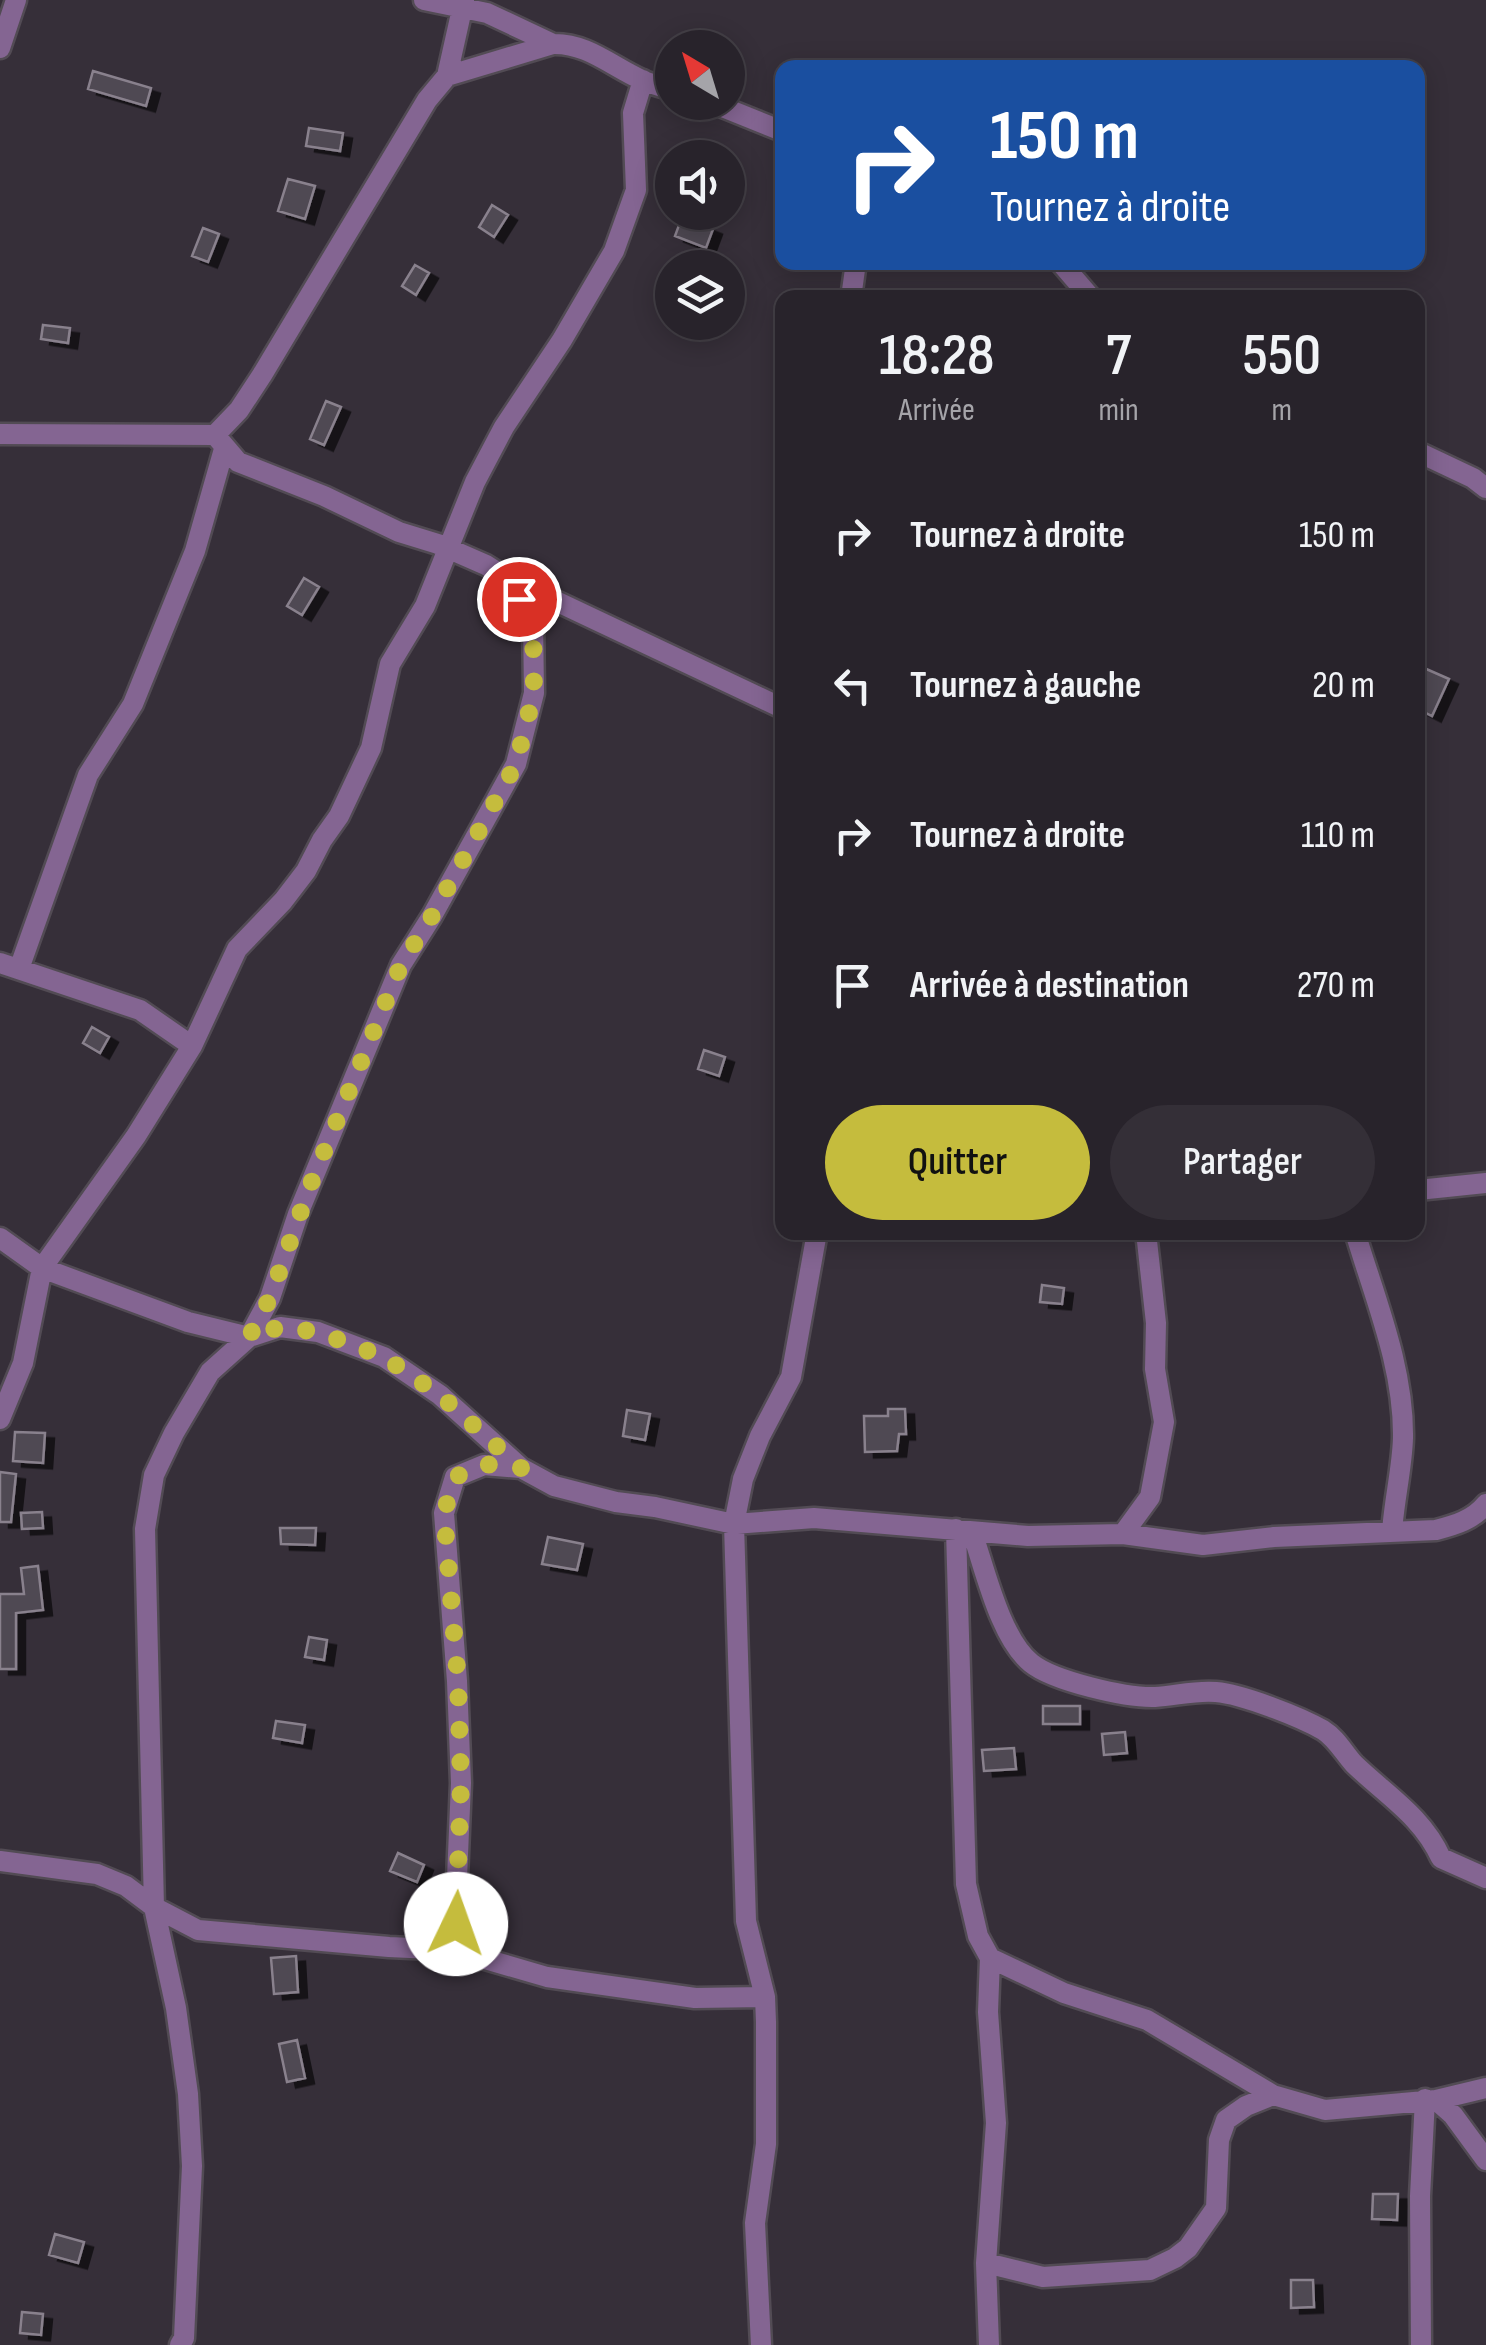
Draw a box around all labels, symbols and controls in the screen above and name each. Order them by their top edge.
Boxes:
north arrow [655,30,745,120]
map controls [655,30,745,340]
text: 150 m [990,95,1139,179]
icon: right [825,100,955,230]
button: sound [655,140,745,230]
text: Tournez à droite [990,180,1230,235]
button: layers [655,250,745,340]
text: 18:28 [879,320,994,392]
text: 7 [1106,320,1131,392]
text: 550 [1243,320,1321,392]
text: Arrivée [898,391,975,430]
text: min [1098,391,1139,430]
text: m [1272,391,1292,430]
icon: right [825,508,880,563]
text: Tournez à droite [910,513,1125,558]
text: 150 m [1299,513,1375,558]
pin [477,557,562,642]
icon: arrive [492,572,547,627]
icon: left [825,658,880,713]
text: Tournez à gauche [910,663,1141,708]
text: 20 m [1312,663,1375,708]
icon: right [825,808,880,863]
text: Tournez à droite [910,813,1125,858]
text: 110 m [1301,813,1375,858]
icon: arrive [825,958,880,1013]
text: Arrivée à destination [910,963,1189,1008]
text: 270 m [1297,963,1375,1008]
button: Quitter [825,1105,1090,1220]
button: Partager [1110,1105,1375,1220]
position arrow [404,1872,508,1976]

